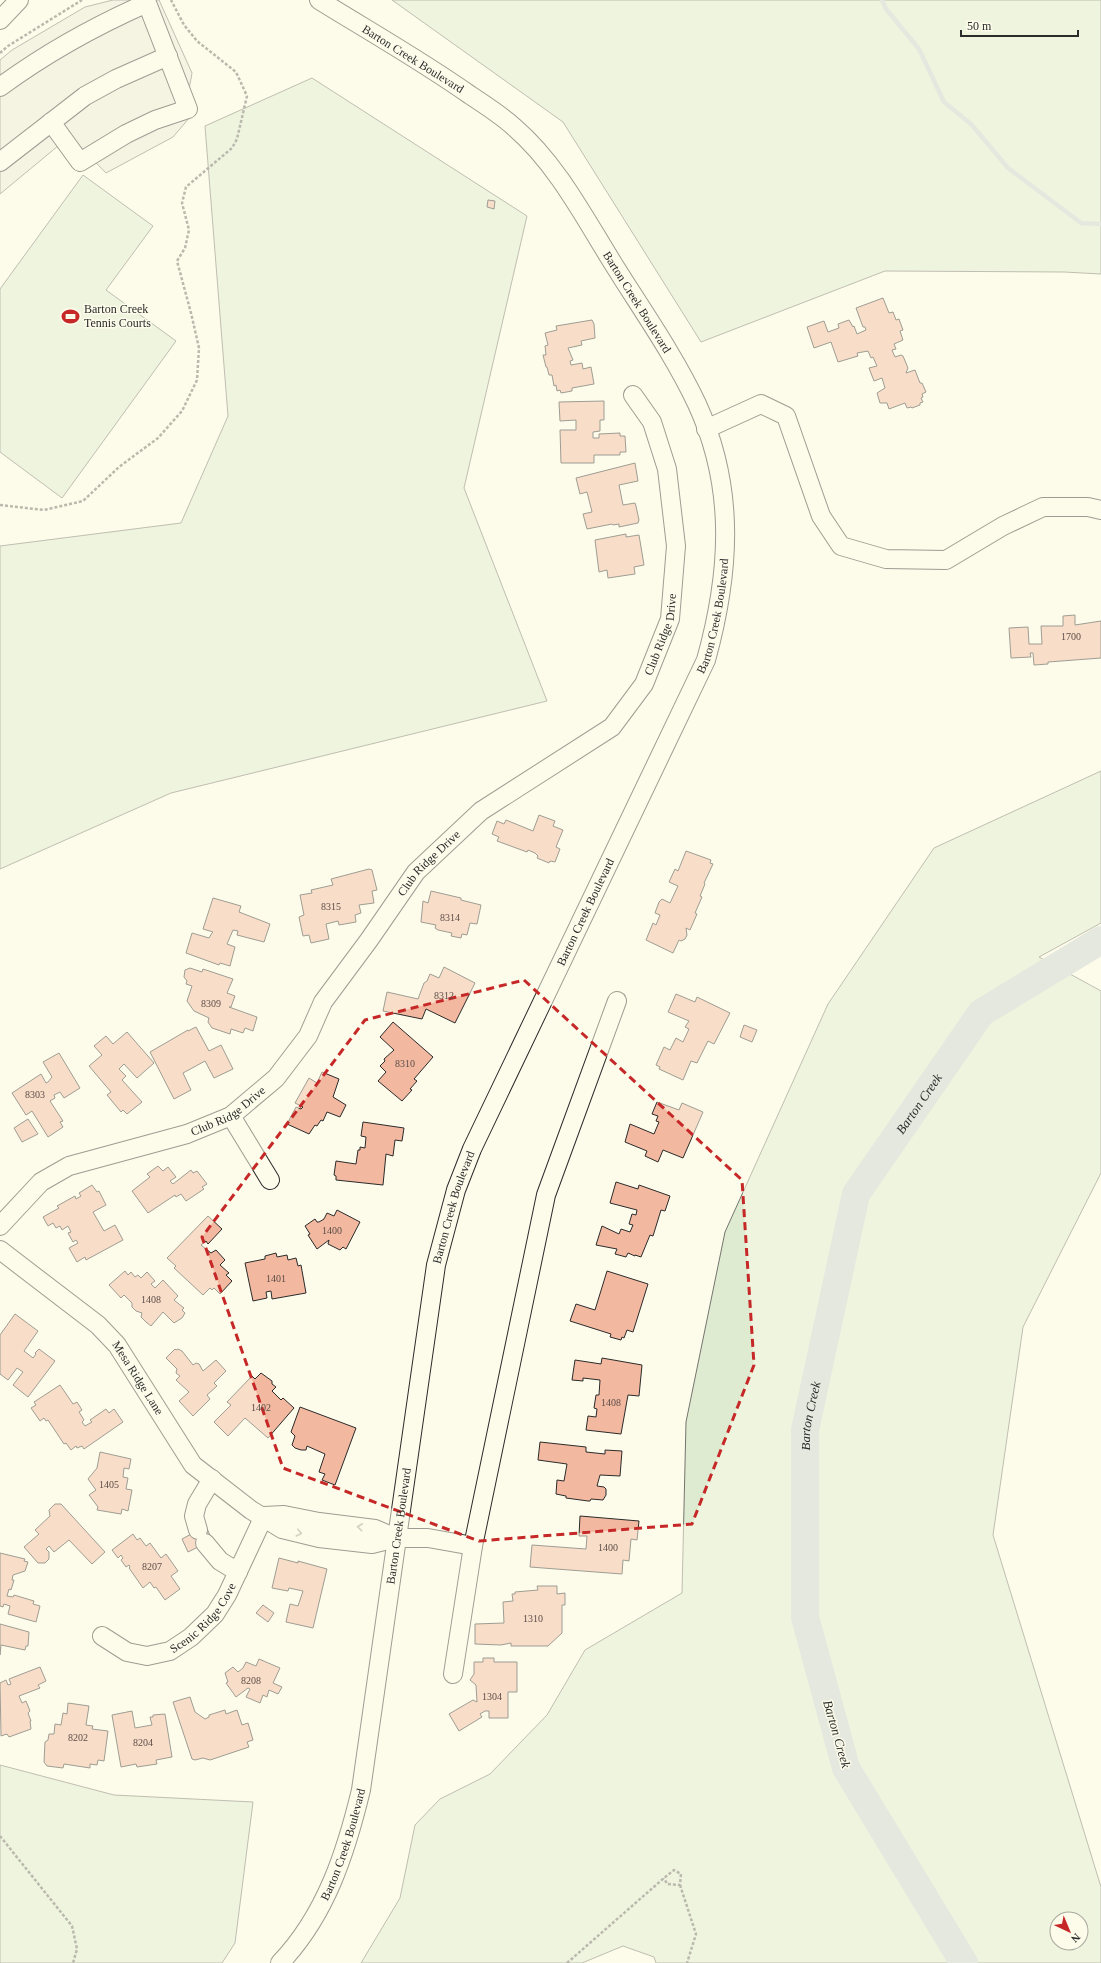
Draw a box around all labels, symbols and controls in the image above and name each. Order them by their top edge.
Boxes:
scale bar [961,12,1078,38]
text: 50 m [967,19,992,33]
street label: Barton Creek Boulevard [360,22,466,96]
street label: Barton Creek Boulevard [600,249,674,355]
place label: Barton Creek Tennis Courts [84,302,151,330]
sports icon: Barton Creek Tennis Courts [61,306,81,326]
street label: Barton Creek Boulevard [694,558,731,676]
street label: Club Ridge Drive [641,593,679,677]
house number: 1700 [1061,631,1081,642]
street label: Club Ridge Drive [395,827,463,899]
street label: Barton Creek Boulevard [554,856,617,968]
house number: 8315 [321,901,341,912]
house number: 8314 [440,912,460,923]
house number: 8312 [434,990,454,1001]
house number: 8309 [201,998,221,1009]
house number: 8310 [395,1058,415,1069]
water label: Barton Creek [893,1070,945,1136]
street label: Club Ridge Drive [189,1083,268,1139]
house number: 8303 [25,1089,45,1100]
street label: Barton Creek Boulevard [430,1149,478,1265]
house number: 1400 [322,1225,342,1236]
house number: 1401 [266,1273,286,1284]
house number: 1408 [141,1294,161,1305]
street label: Mesa Ridge Lane [109,1338,166,1417]
water label: Barton Creek [797,1380,823,1450]
house number: 1408 [601,1397,621,1408]
house number: 1402 [251,1402,271,1413]
street label: Barton Creek Boulevard [383,1467,414,1585]
house number: 1405 [99,1479,119,1490]
one-way arrow [357,1523,363,1532]
one-way arrow [295,1528,302,1537]
house number: 1400 [598,1542,618,1553]
house number: 8207 [142,1561,162,1572]
street label: Scenic Ridge Cove [167,1581,239,1656]
house number: 1310 [523,1613,543,1624]
house number: 8208 [241,1675,261,1686]
house number: 1304 [482,1691,502,1702]
water label: Barton Creek [820,1698,854,1770]
house number: 8202 [68,1732,88,1743]
house number: 8204 [133,1737,153,1748]
street label: Barton Creek Boulevard [318,1787,368,1903]
north arrow [1049,1911,1089,1951]
text: N [1069,1931,1083,1945]

